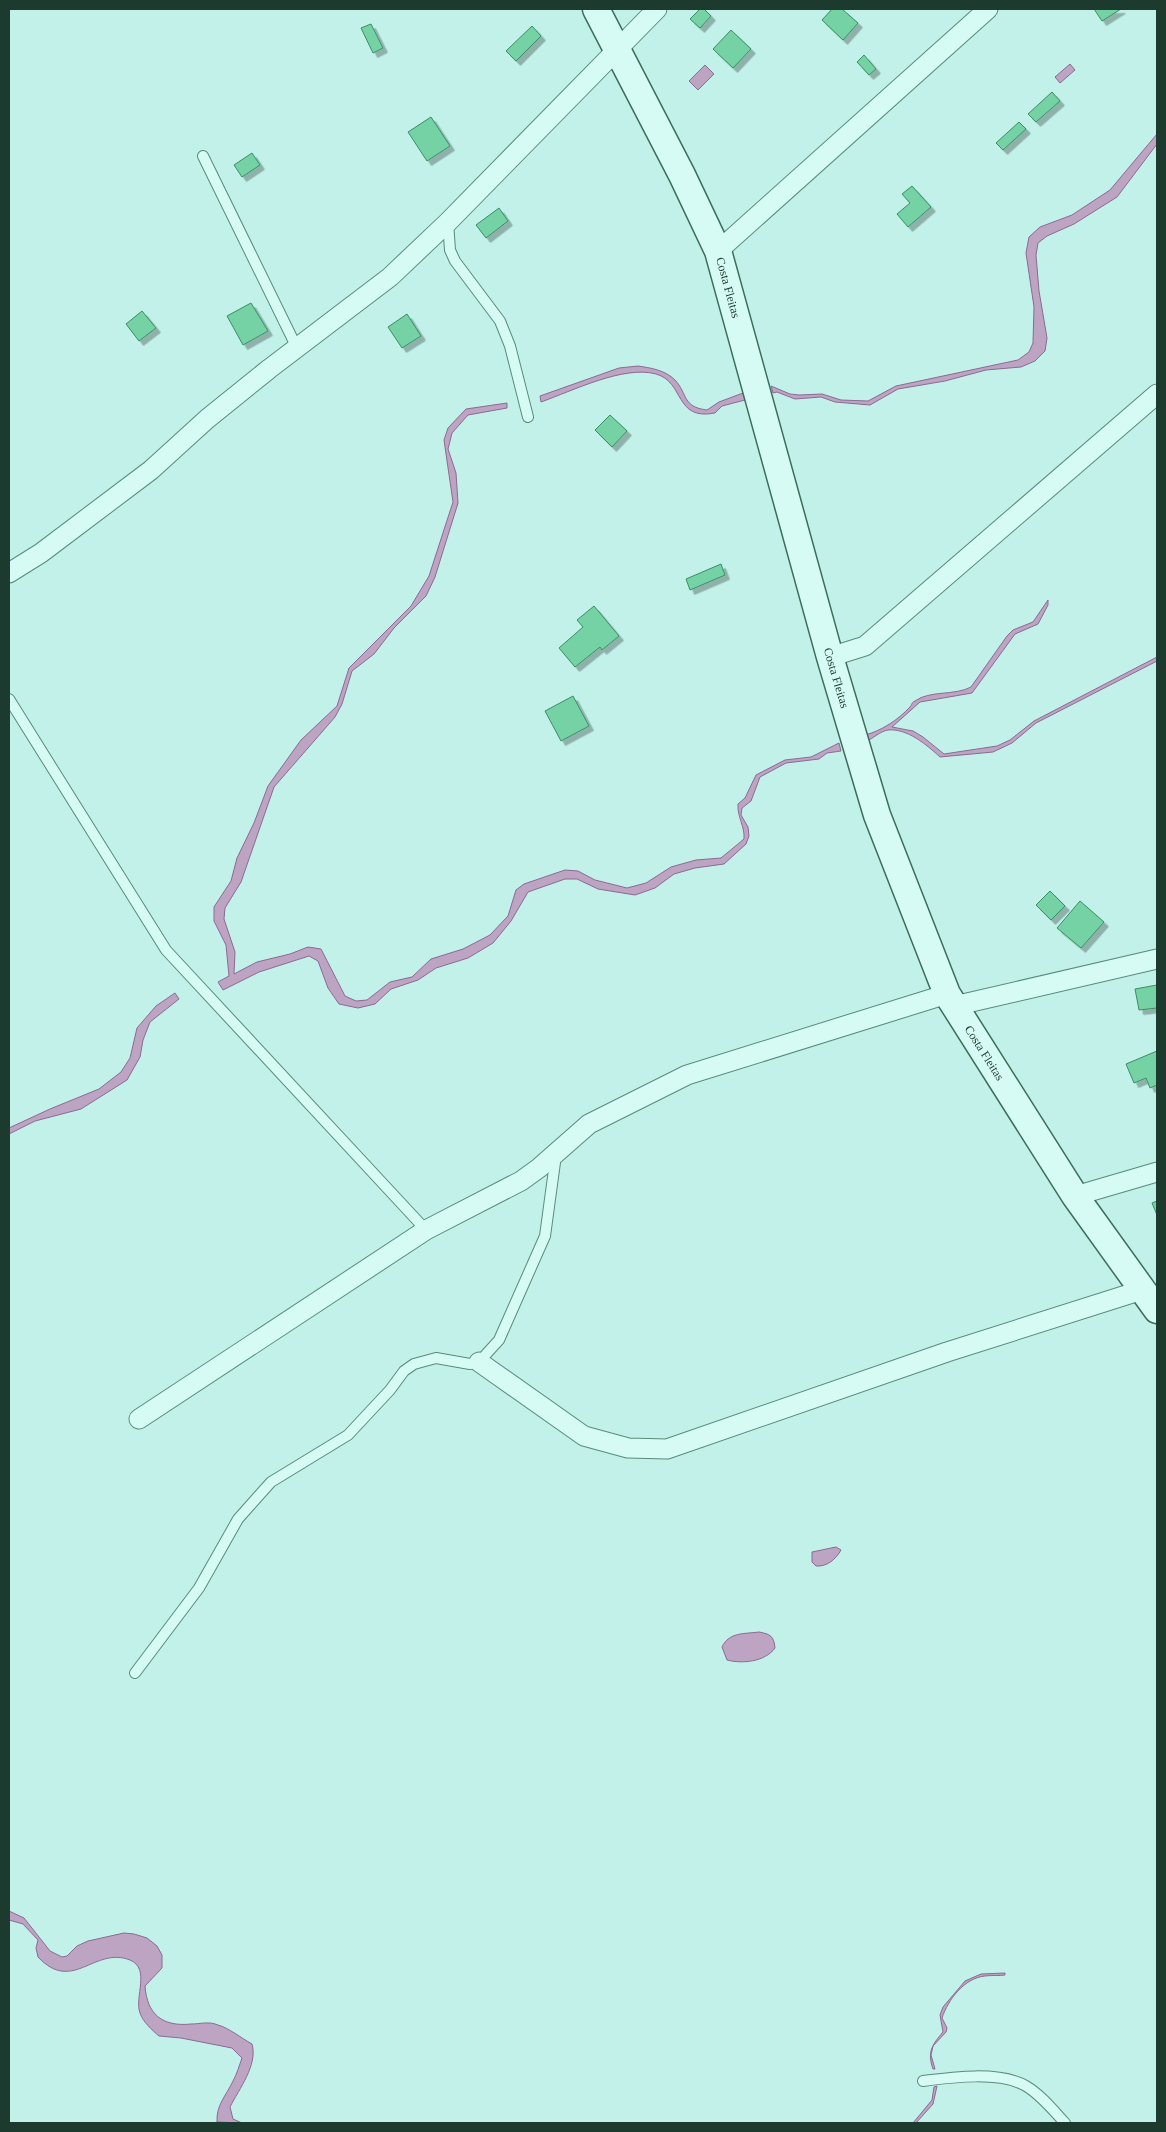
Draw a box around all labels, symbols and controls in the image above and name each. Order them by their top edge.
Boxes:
street label: Costa Fleitas [713,256,743,320]
street label: Costa Fleitas [821,646,852,710]
street label: Costa Fleitas [962,1023,1007,1083]

